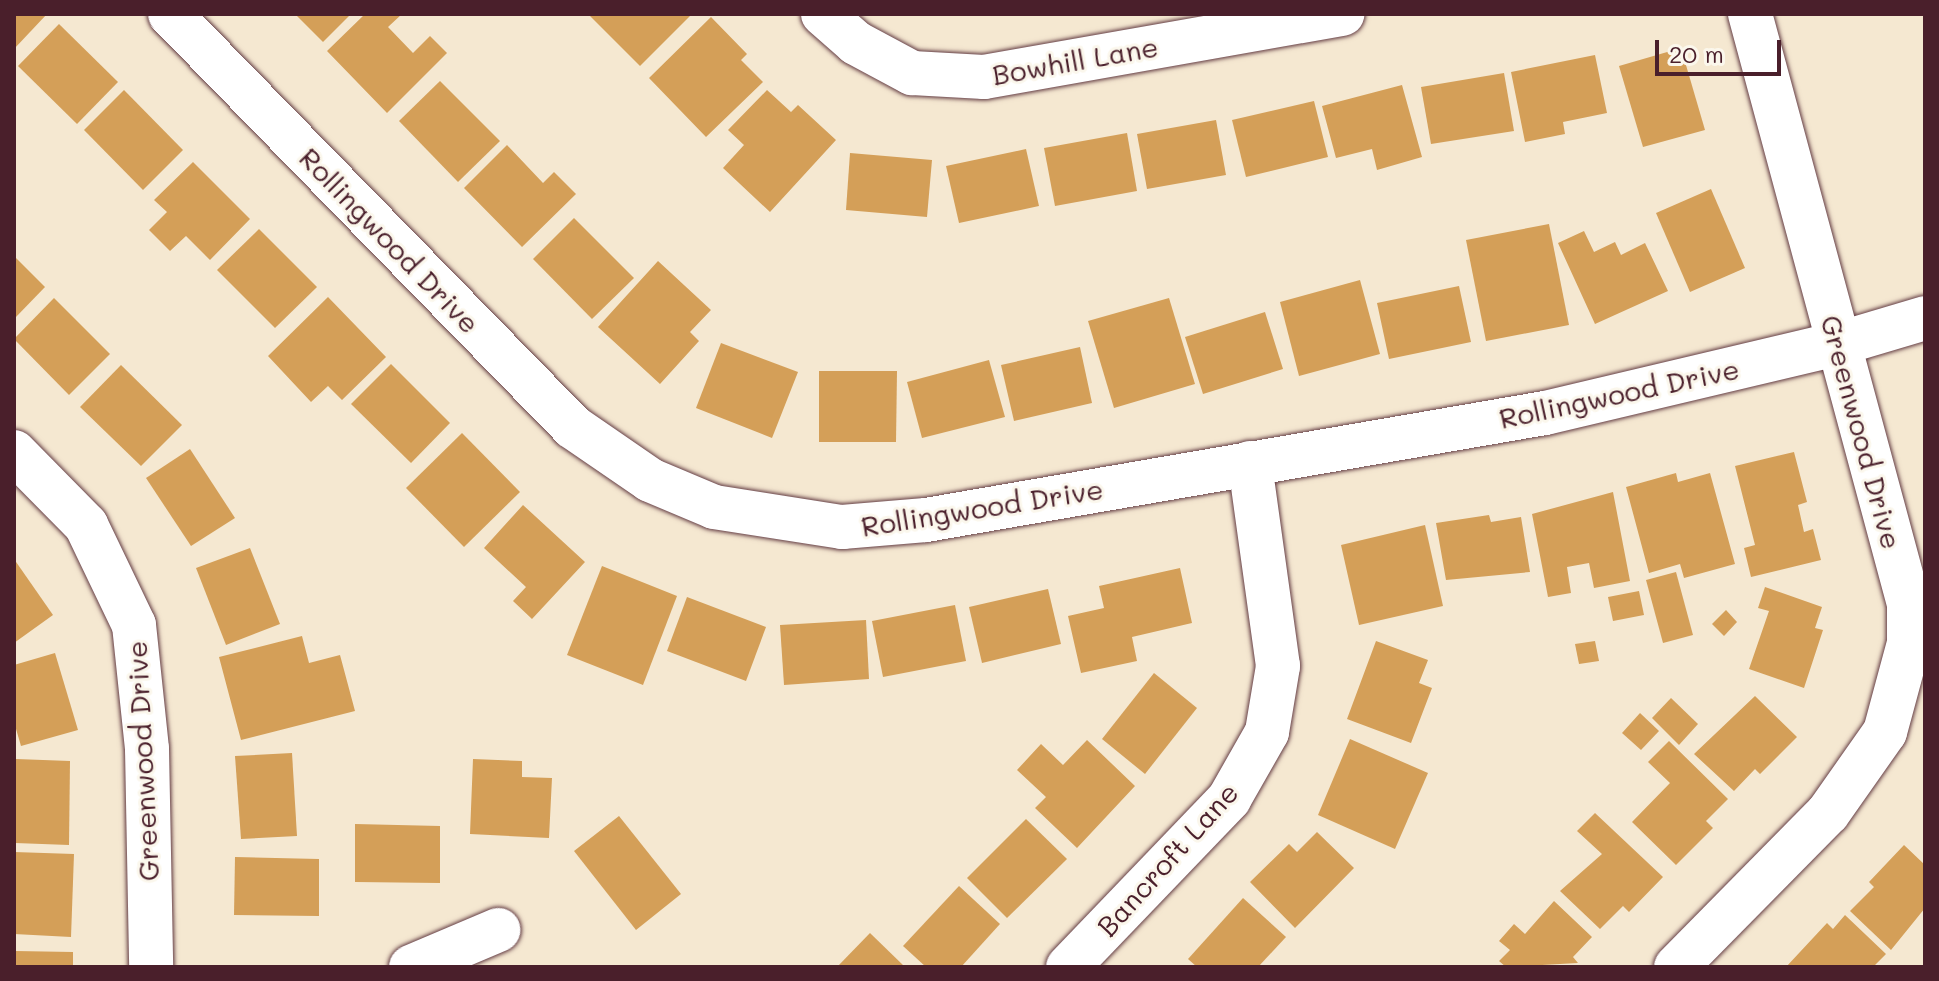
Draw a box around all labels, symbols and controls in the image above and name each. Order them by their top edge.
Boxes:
scale bar [1659,24,1785,74]
street label: Bowhill Lane [989,29,1161,91]
text: 20 m [1669,38,1724,69]
street label: Rollingwood Drive [293,140,487,340]
street label: Greenwood Drive [1815,311,1909,553]
street label: Rollingwood Drive [1496,351,1742,435]
street label: Rollingwood Drive [859,471,1105,543]
street label: Greenwood Drive [119,640,165,882]
street label: Bancroft Lane [1089,775,1245,943]

